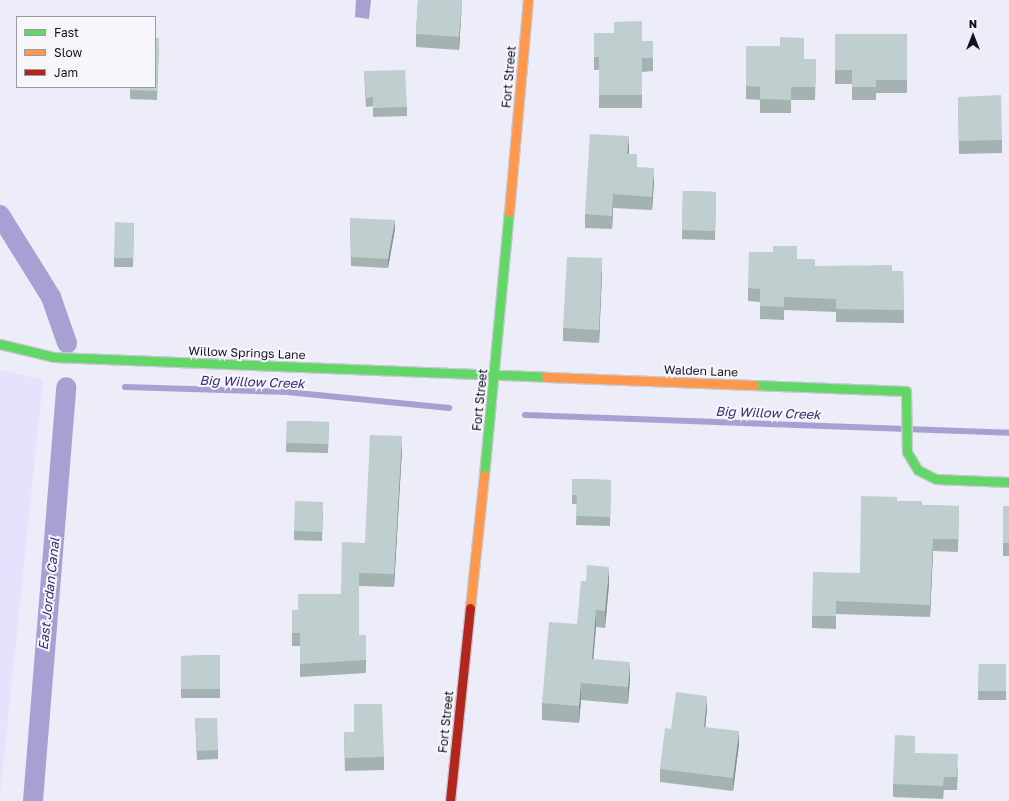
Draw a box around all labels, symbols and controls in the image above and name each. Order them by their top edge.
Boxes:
legend [16,16,156,88]
north arrow [953,16,993,56]
text: N [969,17,977,30]
text: Fast [54,25,79,40]
text: Slow [54,45,82,60]
street label: Fort Street [499,45,519,109]
text: Jam [54,65,78,80]
street label: Willow Springs Lane [188,344,306,362]
street label: Walden Lane [664,363,738,379]
street label: Fort Street [470,368,490,432]
water label: Big Willow Creek [199,372,305,392]
water label: Big Willow Creek [715,403,821,423]
water label: East Jordan Canal [35,537,63,651]
street label: Fort Street [436,690,456,754]

